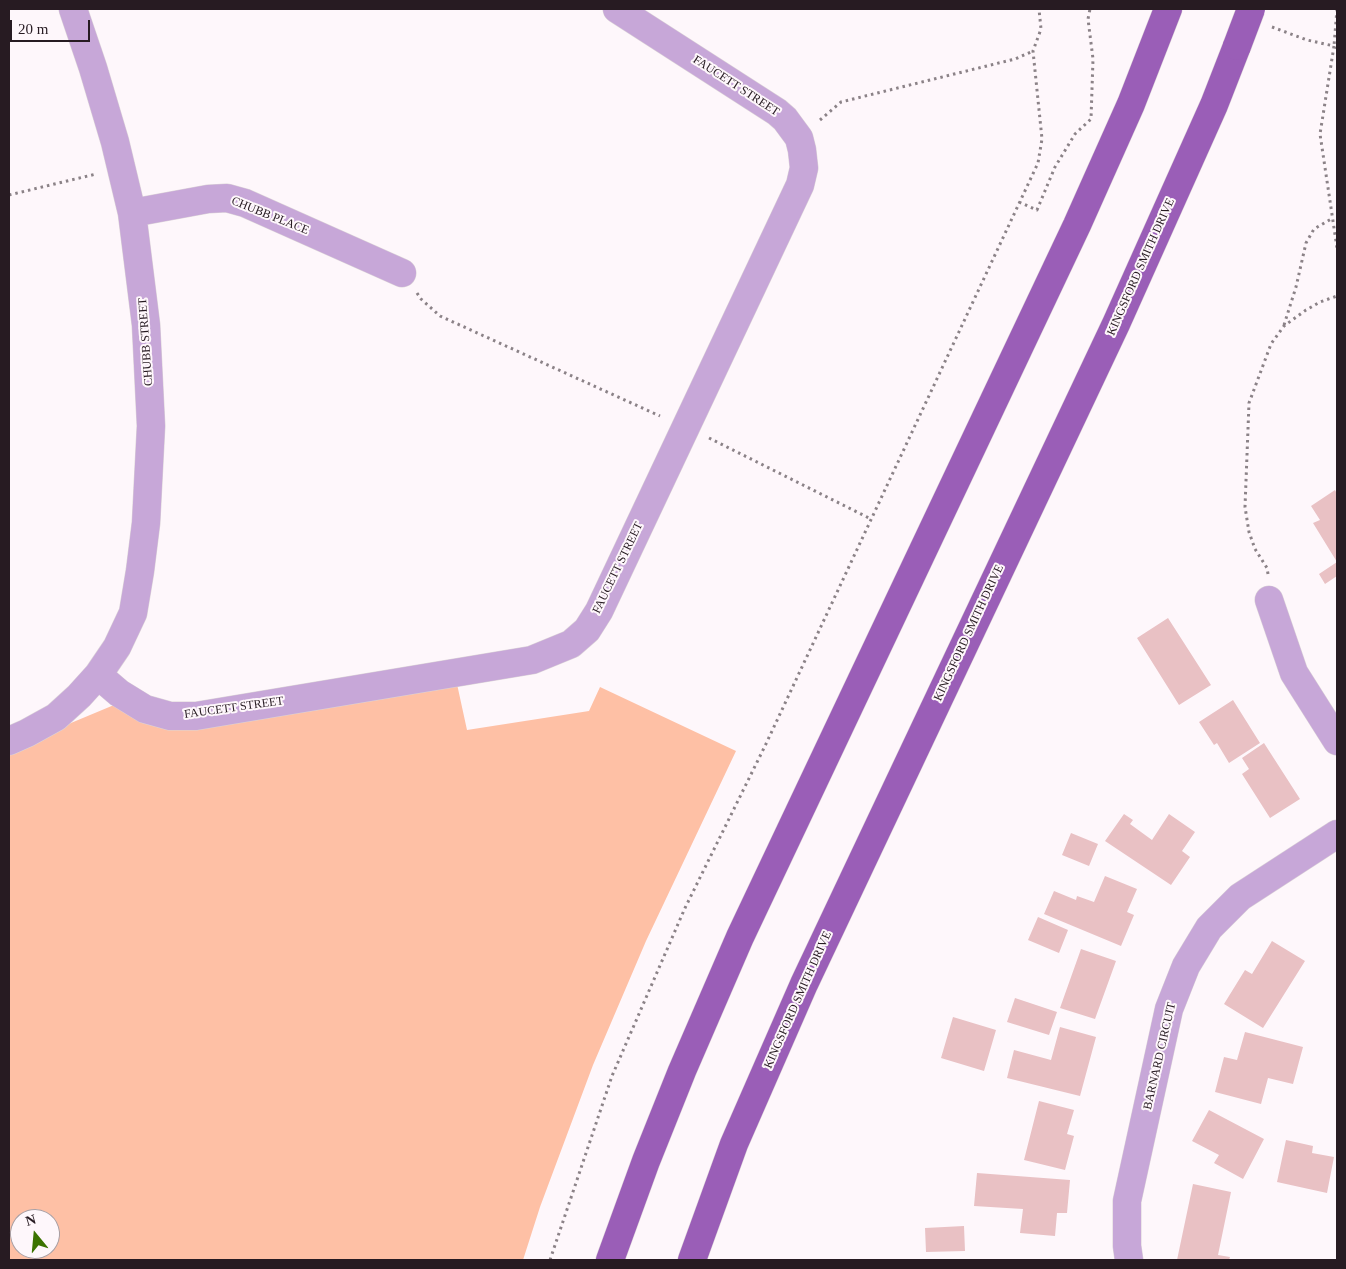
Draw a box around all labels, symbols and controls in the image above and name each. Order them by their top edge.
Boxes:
scale bar [12,10,92,42]
text: 20 m [18,21,48,37]
street label: FAUCETT STREET [690,53,782,119]
street label: CHUBB PLACE [229,194,311,238]
street label: KINGSFORD SMITH DRIVE [1104,196,1178,338]
street label: CHUBB STREET [136,297,156,387]
street label: FAUCETT STREET [590,520,646,616]
street label: KINGSFORD SMITH DRIVE [931,563,1007,703]
street label: FAUCETT STREET [183,694,285,722]
street label: KINGSFORD SMITH DRIVE [761,929,835,1071]
street label: BARNARD CIRCUIT [1141,1001,1179,1111]
north arrow [10,1209,60,1259]
text: N [24,1211,38,1229]

